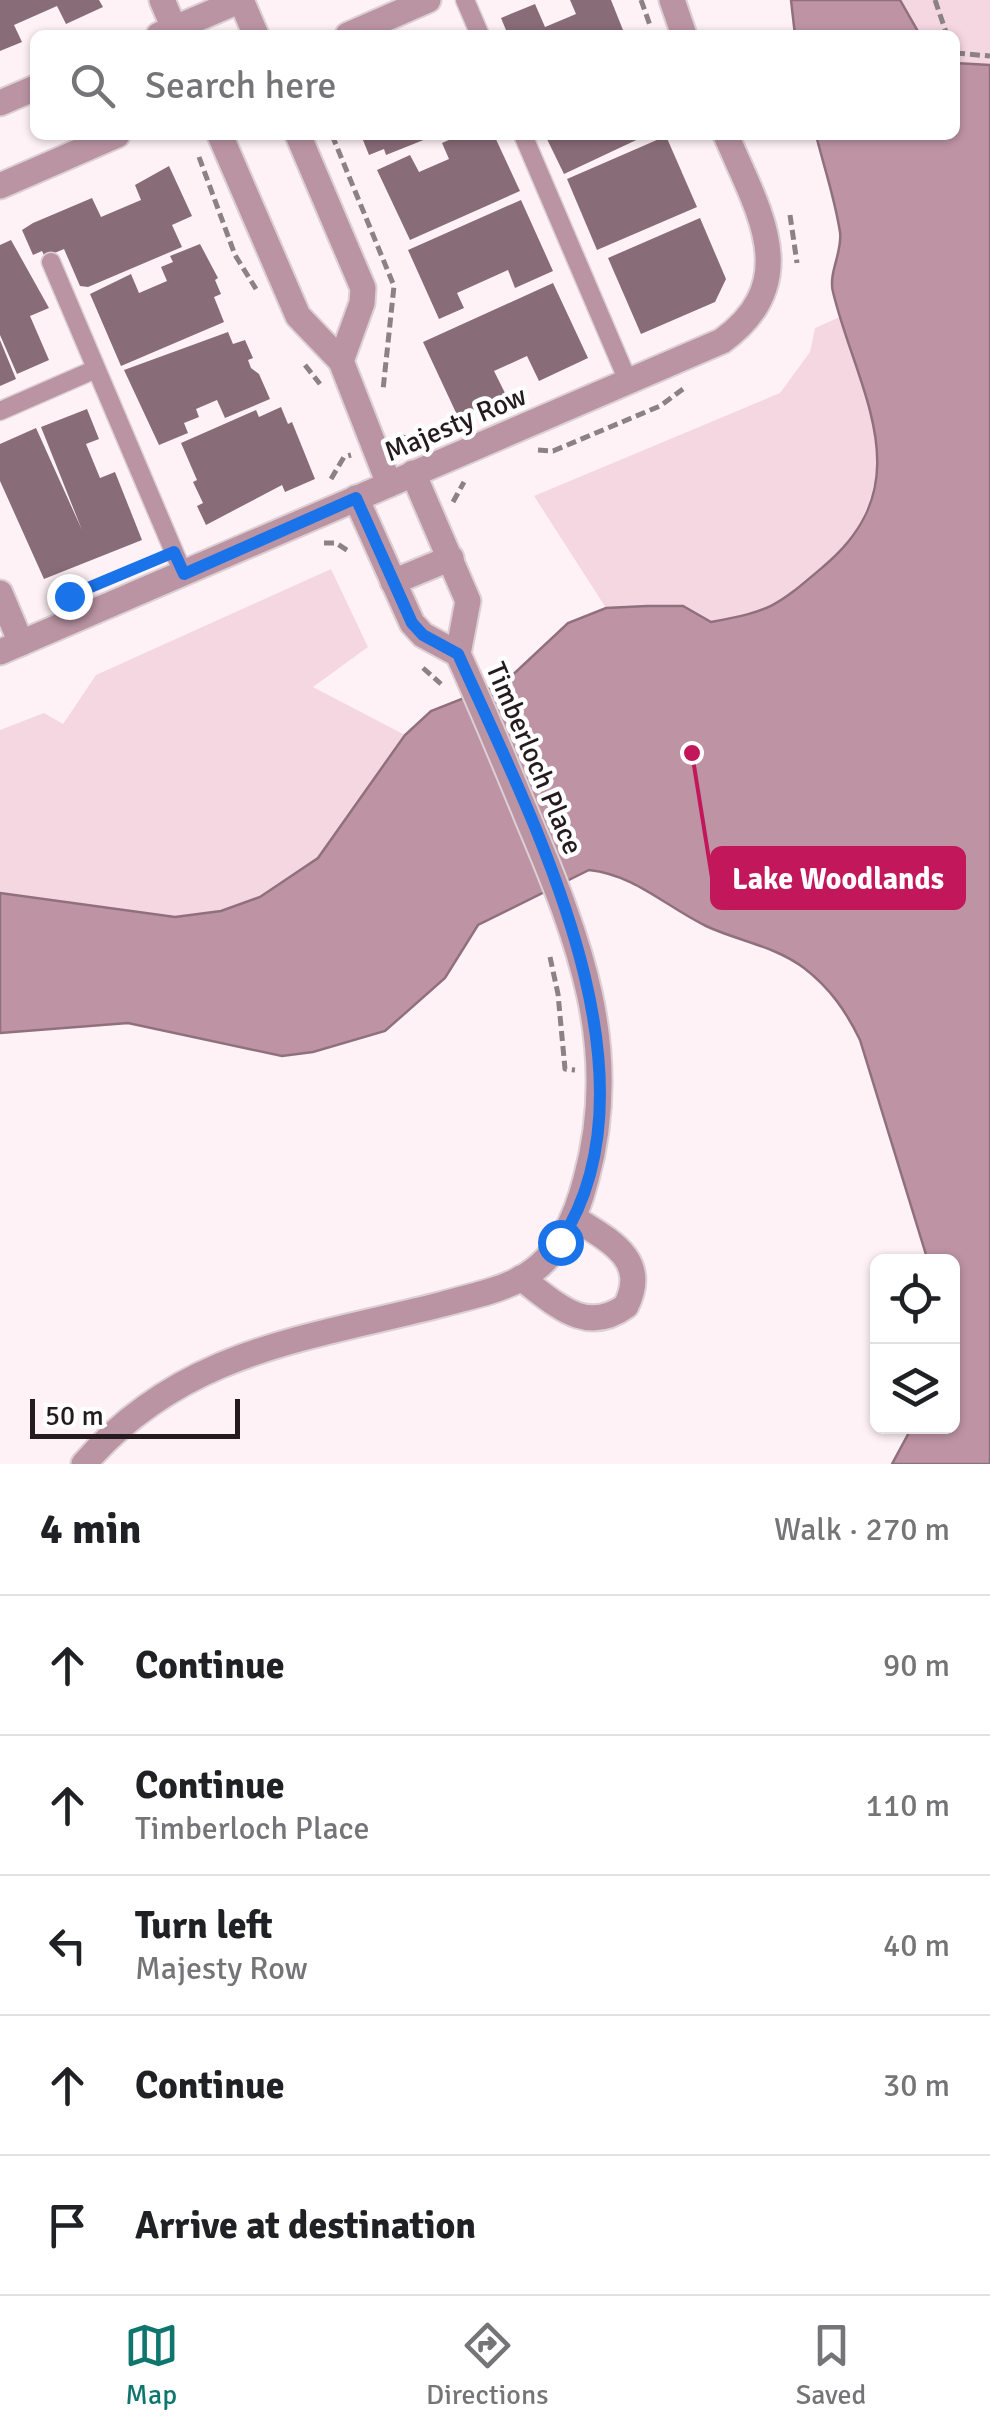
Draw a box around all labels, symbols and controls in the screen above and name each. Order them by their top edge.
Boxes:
search box [30,30,960,140]
icon: search [65,58,120,113]
text: Search here [145,62,337,109]
street label: Majesty Row [379,379,532,469]
route end [47,574,93,620]
street label: Timberloch Place [478,657,590,859]
callout: Lake Woodlands [712,848,964,908]
text: Lake Woodlands [732,861,944,898]
route start [538,1220,584,1266]
map controls [870,1254,960,1434]
button: locate [870,1254,960,1344]
button: layers [870,1344,960,1434]
scale bar [30,1394,240,1438]
text: 50 m [45,1399,104,1433]
text: 4 min [40,1504,141,1555]
text: Walk · 270 m [774,1510,950,1549]
icon: ahead [40,1638,95,1693]
text: Continue [135,1642,285,1689]
text: 90 m [883,1646,950,1685]
text: Continue [135,1762,285,1809]
icon: ahead [40,1778,95,1833]
text: 110 m [866,1786,950,1825]
text: Timberloch Place [135,1809,369,1848]
text: Turn left [135,1902,273,1949]
icon: left [40,1918,95,1973]
text: 40 m [883,1926,950,1965]
text: Majesty Row [135,1949,308,1988]
icon: ahead [40,2058,95,2113]
text: Continue [135,2062,285,2109]
text: 30 m [883,2066,950,2105]
icon: arrive [40,2198,95,2253]
text: Arrive at destination [135,2202,476,2249]
tab: Map [124,2318,179,2412]
tab: Directions [426,2318,548,2412]
tab: Saved [796,2318,866,2412]

